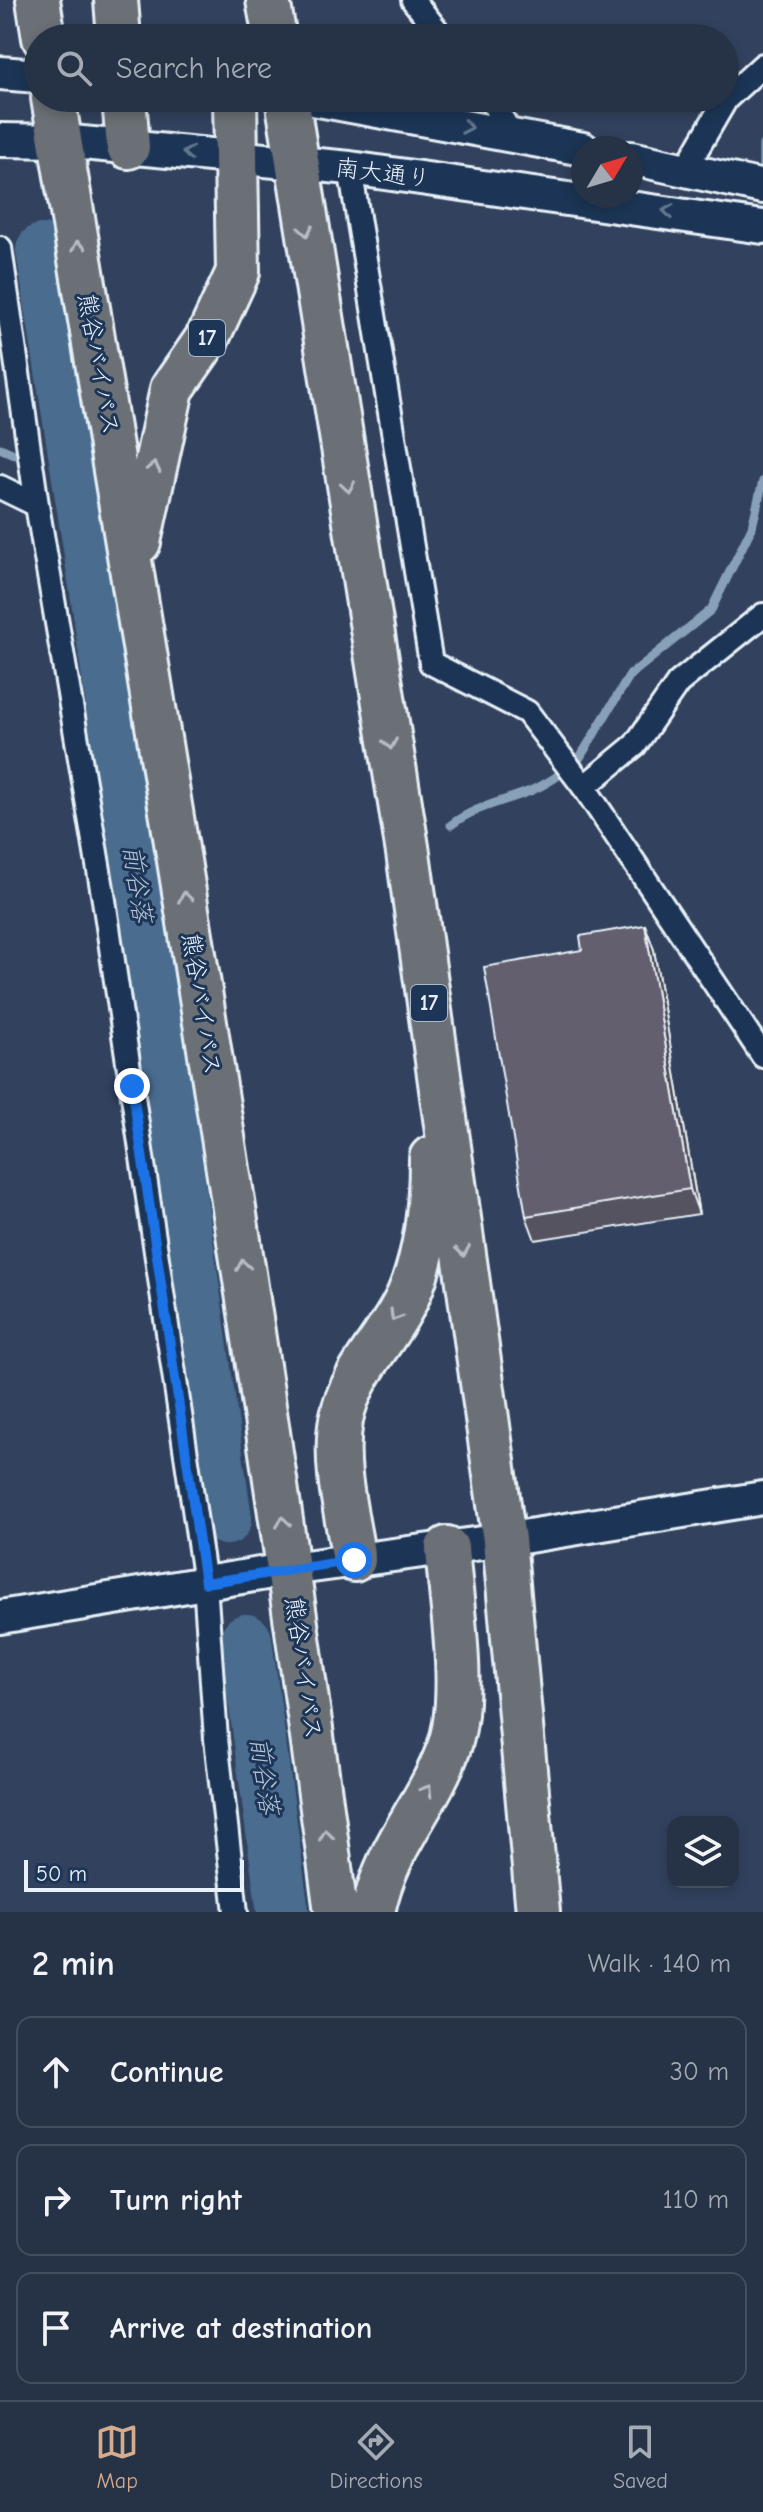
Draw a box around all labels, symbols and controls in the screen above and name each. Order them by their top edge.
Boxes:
search box [24,24,739,112]
icon: search [52,46,96,90]
text: Search here [116,51,272,86]
one-way arrow [460,118,474,135]
north arrow [571,136,643,208]
one-way arrow [181,144,194,161]
street label: 南大通り [334,153,432,193]
one-way arrow [661,203,675,220]
one-way arrow [297,224,314,237]
one-way arrow [71,239,88,252]
street label: 熊谷バイパス [73,291,125,437]
road number: 17 [189,320,225,356]
one-way arrow [145,460,162,474]
one-way arrow [339,480,356,494]
one-way arrow [381,737,398,751]
water label: 前谷落 [117,843,158,927]
one-way arrow [177,890,194,904]
street label: 熊谷バイパス [177,931,227,1077]
road number: 17 [411,985,447,1021]
route end [114,1068,150,1104]
one-way arrow [454,1244,471,1257]
one-way arrow [235,1258,252,1272]
one-way arrow [390,1307,405,1322]
one-way arrow [275,1515,292,1528]
route start [336,1542,372,1578]
street label: 熊谷バイパス [280,1595,328,1741]
water label: 前谷落 [244,1735,285,1819]
one-way arrow [417,1784,433,1799]
map controls [667,1816,739,1888]
button: layers [667,1816,739,1888]
one-way arrow [318,1828,335,1842]
scale bar [24,1856,244,1892]
text: 50 m [36,1861,87,1887]
text: 2 min [32,1944,115,1984]
text: Walk · 140 m [588,1949,731,1979]
icon: ahead [34,2050,78,2094]
text: Continue [110,2055,224,2090]
text: 30 m [670,2057,729,2087]
icon: right [34,2178,78,2222]
text: Turn right [110,2183,242,2218]
text: 110 m [662,2185,729,2215]
icon: arrive [34,2306,78,2350]
text: Arrive at destination [110,2311,372,2346]
tab: Map [95,2420,139,2494]
tab: Directions [330,2420,423,2494]
tab: Saved [613,2420,668,2494]

